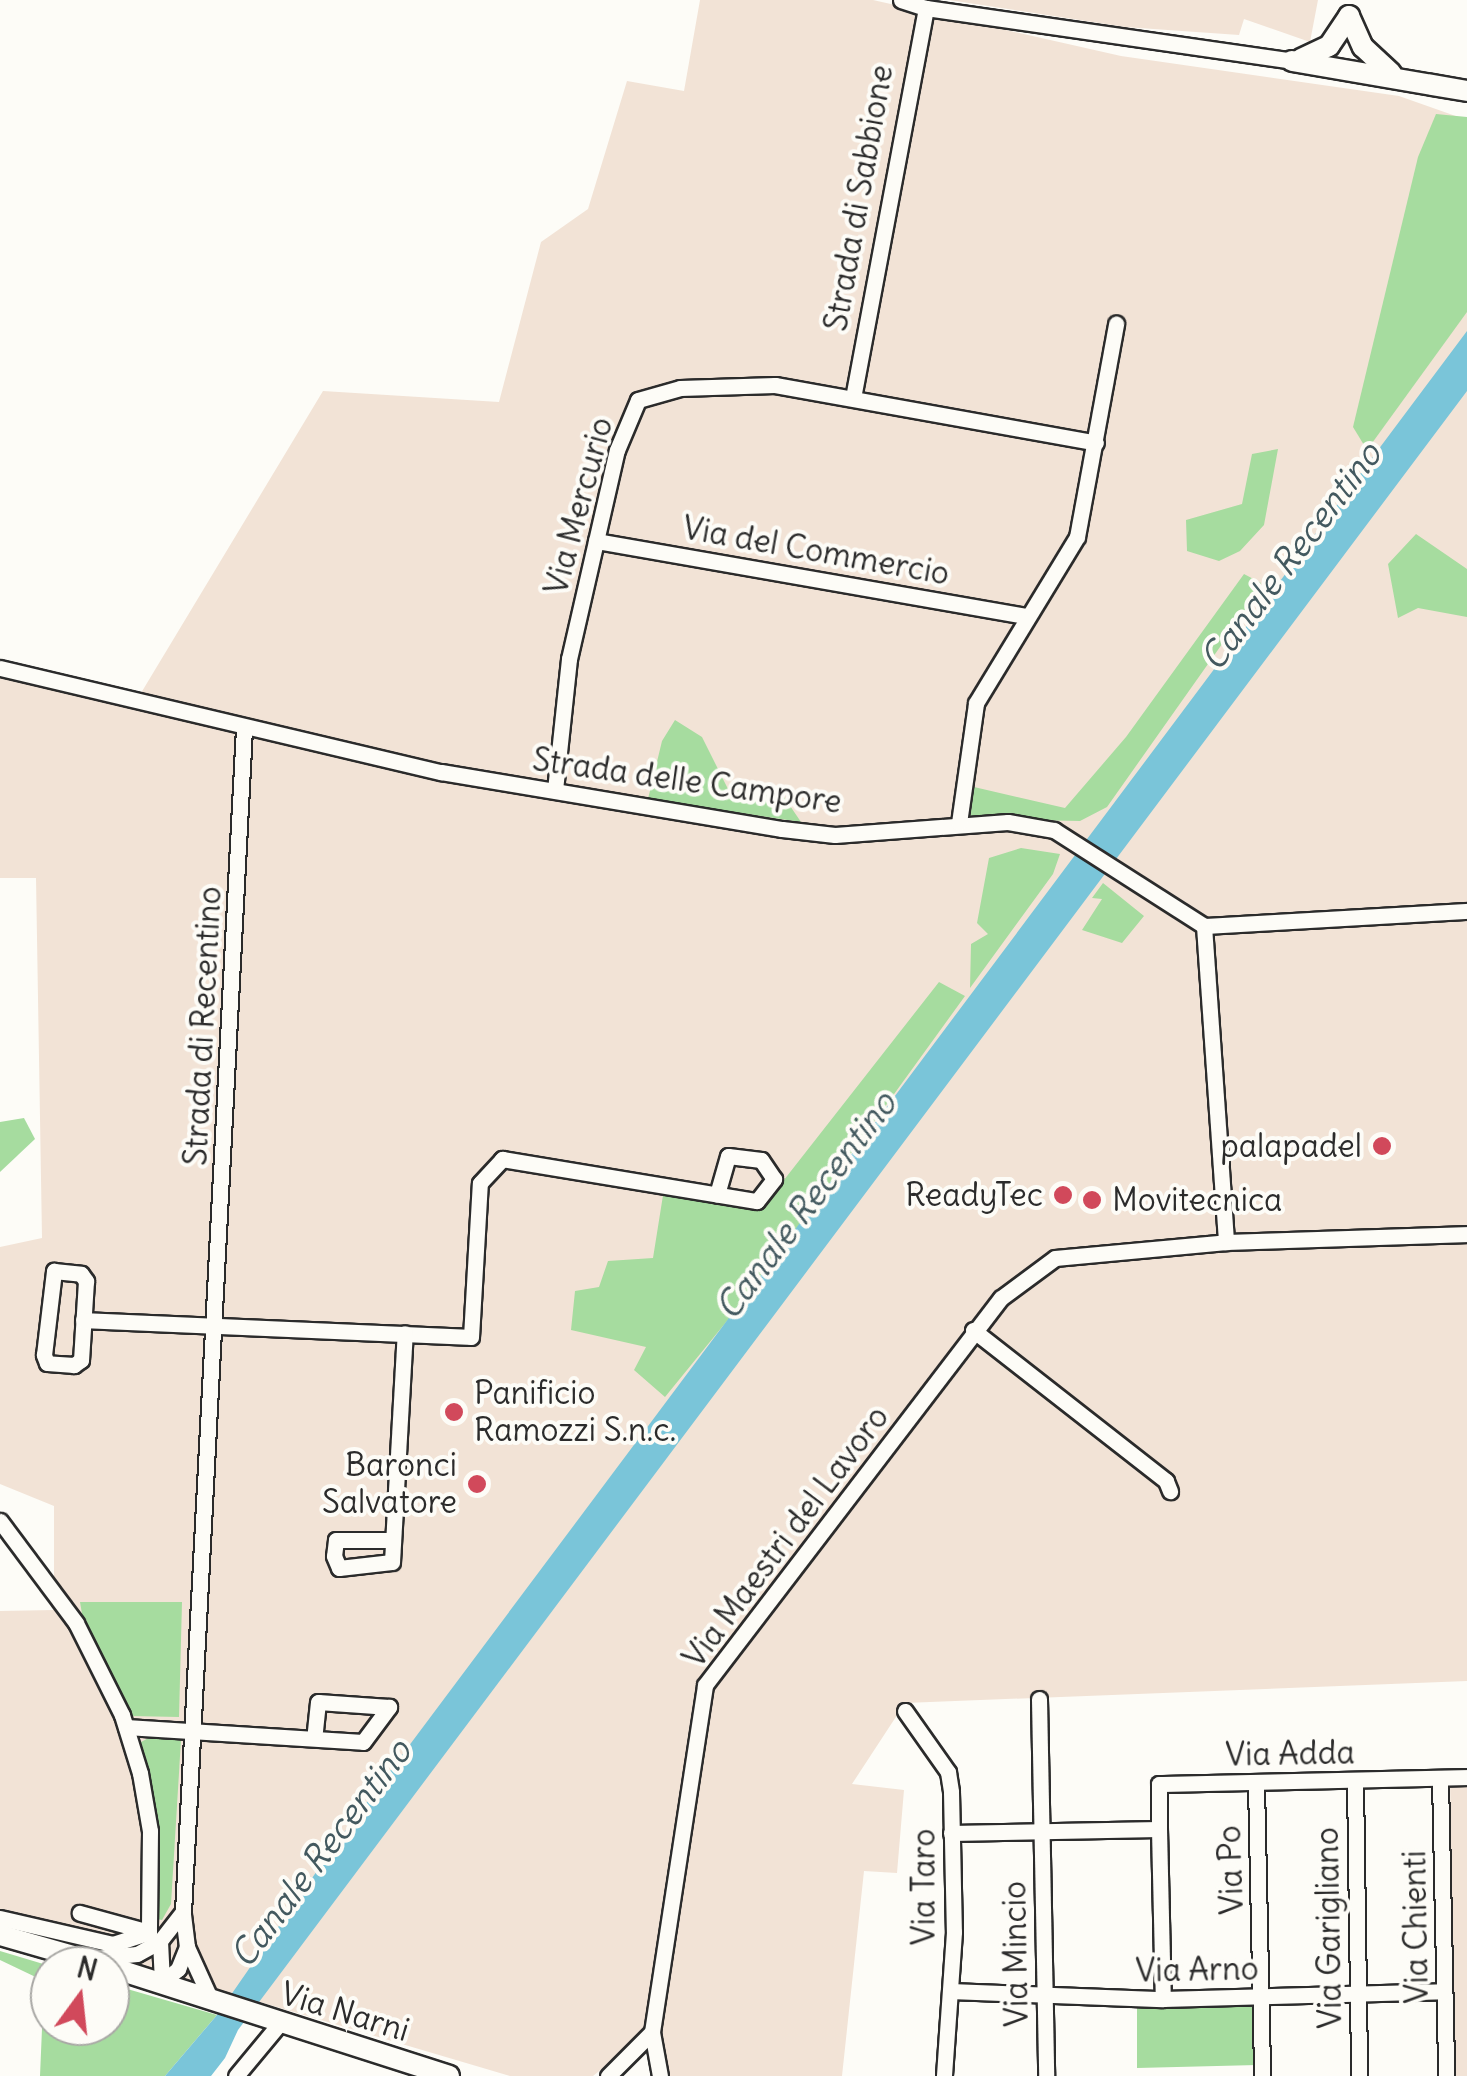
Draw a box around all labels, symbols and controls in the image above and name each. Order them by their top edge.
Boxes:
street label: Strada di Sabbione [817,62,901,334]
street label: Via Mercurio [537,413,621,599]
water label: Canale Recentino [1191,434,1389,678]
street label: Via del Commercio [680,509,952,593]
street label: Strada delle Campore [530,740,844,822]
street label: Strada di Recentino [177,885,229,1167]
water label: Canale Recentino [706,1083,904,1327]
place label: palapadel [1221,1127,1362,1165]
marker: palapadel [1371,1135,1393,1157]
place label: ReadyTec [905,1176,1043,1214]
place label: Movitecnica [1112,1181,1282,1219]
marker: ReadyTec [1052,1184,1074,1206]
marker: Movitecnica [1081,1189,1103,1211]
place label: Panificio Ramozzi S.n.c. [474,1375,676,1450]
street label: Via Maestri del Lavoro [675,1399,897,1675]
marker: Panificio Ramozzi S.n.c. [443,1401,465,1423]
place label: Baronci Salvatore [322,1447,457,1522]
marker: Baronci Salvatore [466,1473,488,1495]
water label: Canale Recentino [221,1731,419,1975]
street label: Via Adda [1225,1734,1355,1774]
street label: Via Po [1210,1825,1252,1915]
street label: Via Garigliano [1308,1827,1350,2029]
street label: Via Taro [905,1829,943,1945]
street label: Via Chienti [1395,1850,1437,2004]
street label: Via Mincio [996,1881,1036,2027]
north arrow [30,1946,130,2046]
text: N [73,1949,101,1989]
street label: Via Arno [1135,1950,1259,1990]
street label: Via Narni [276,1974,414,2050]

